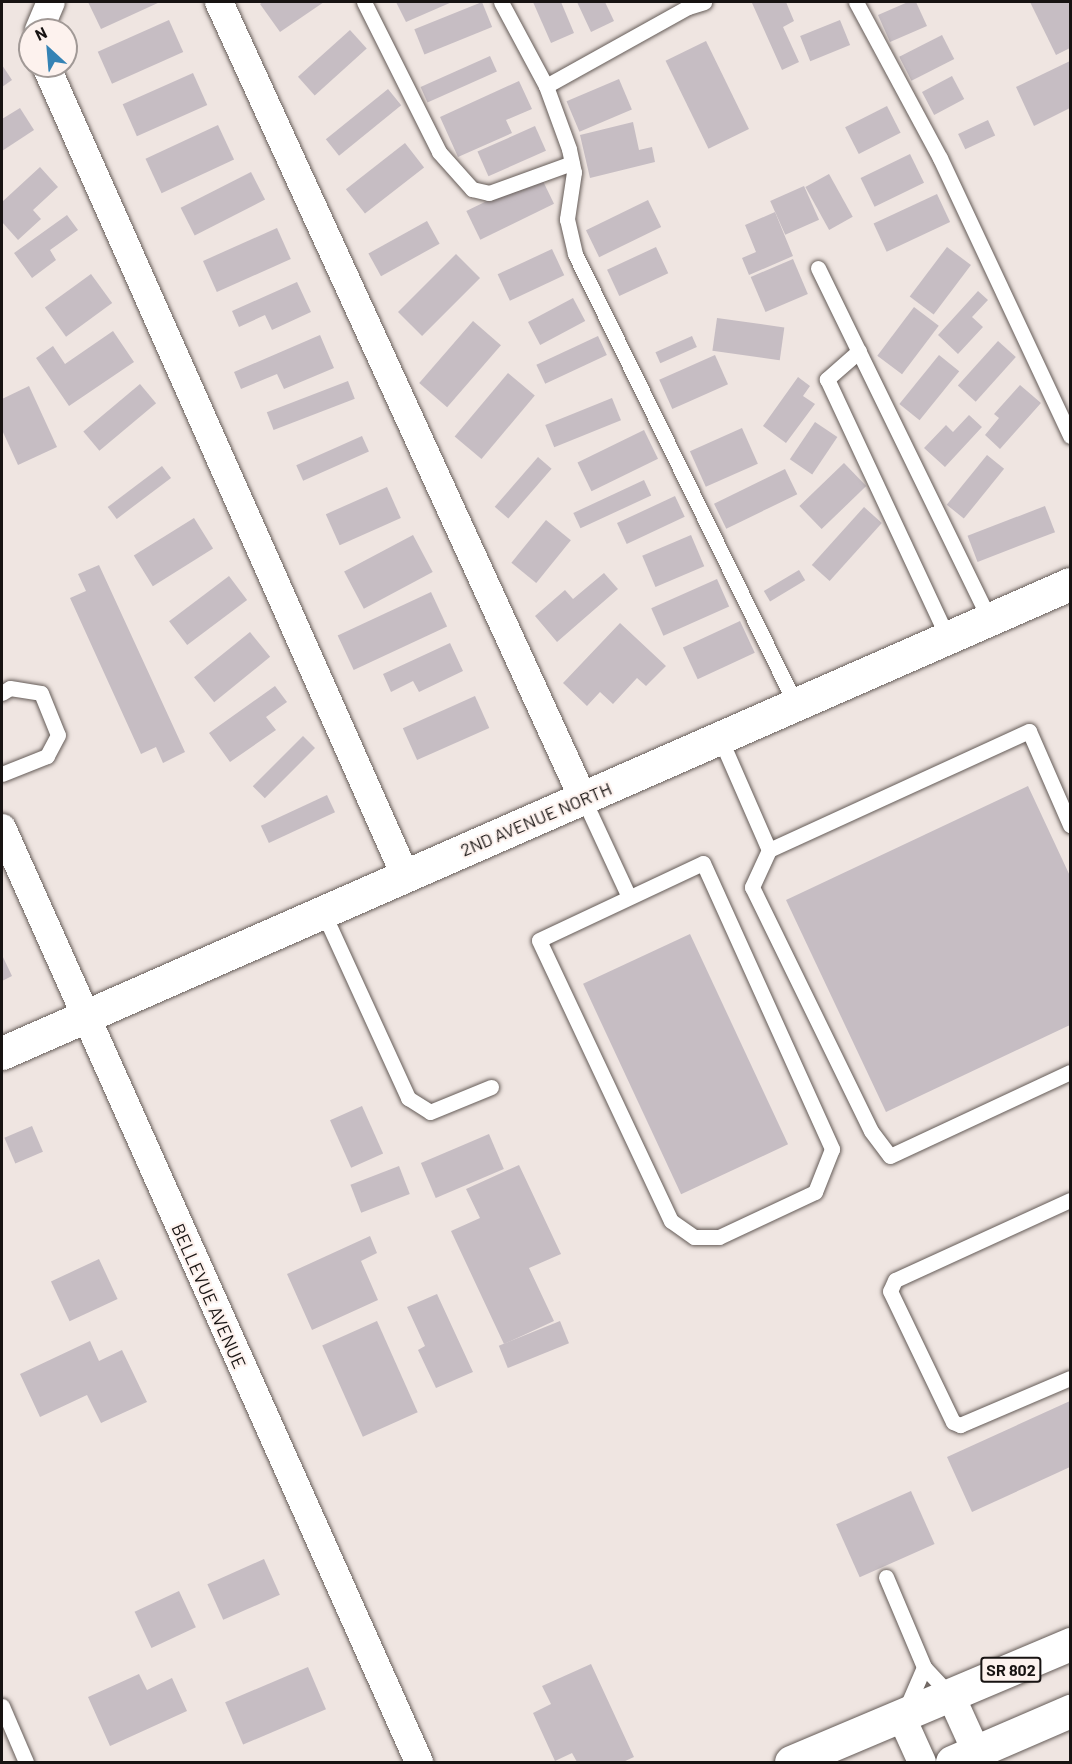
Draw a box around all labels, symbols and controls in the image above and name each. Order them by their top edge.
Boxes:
north arrow [18,18,78,78]
text: N [32,22,50,44]
street label: 2ND AVENUE NORTH [457,777,615,861]
street label: BELLEVUE AVENUE [167,1220,251,1372]
road number: SR 802 [980,1657,1042,1683]

